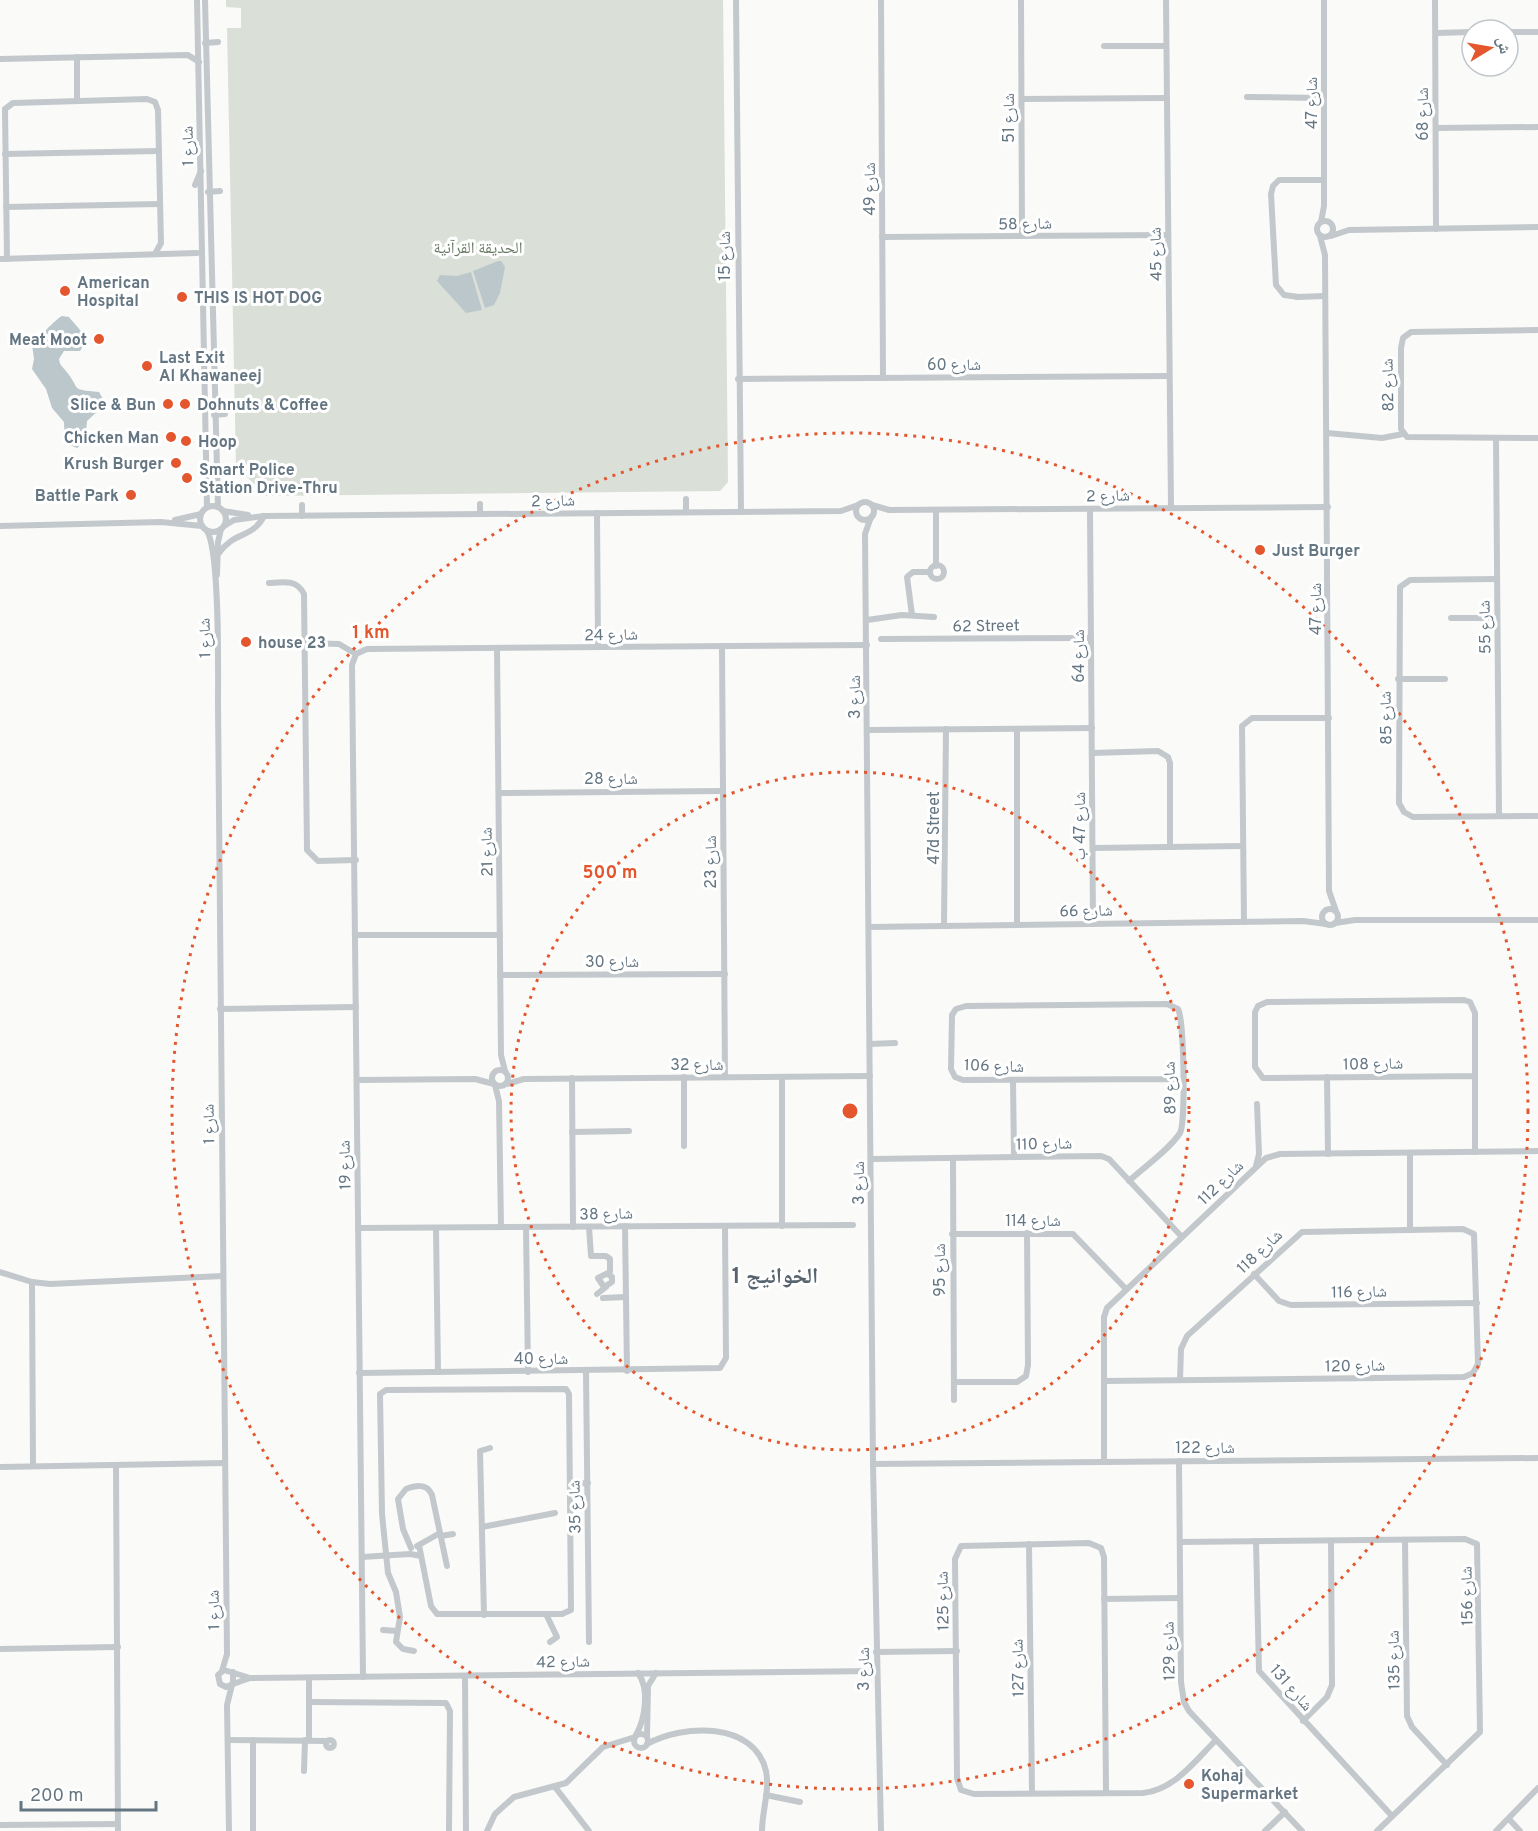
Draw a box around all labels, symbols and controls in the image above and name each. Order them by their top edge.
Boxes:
north arrow [1460,18,1520,78]
text: ش [1491,35,1514,56]
street label: شارع 47 [1303,77,1323,129]
street label: شارع 68 [1414,87,1434,141]
street label: شارع 51 [1000,93,1020,143]
street label: شارع 1 [179,126,199,166]
street label: شارع 49 [861,162,881,216]
street label: شارع 58 [998,215,1052,235]
street label: شارع 45 [1147,227,1167,281]
street label: شارع 15 [716,231,736,281]
park label: الحديقة القرآنية [433,239,523,259]
place label: American Hospital [77,274,150,312]
marker: American Hospital [58,284,72,298]
place label: THIS IS HOT DOG [194,289,322,309]
marker: THIS IS HOT DOG [175,290,189,304]
place label: Meat Moot [9,331,87,351]
marker: Meat Moot [92,332,106,346]
place label: Last Exit Al Khawaneej [159,349,262,387]
street label: شارع 60 [927,356,981,376]
street label: شارع 82 [1379,358,1399,412]
marker: Last Exit Al Khawaneej [140,359,154,373]
place label: Slice & Bun [70,396,156,416]
place label: Dohnuts & Coffee [197,396,328,416]
marker: Slice & Bun [161,397,175,411]
marker: Dohnuts & Coffee [178,397,192,411]
place label: Chicken Man [64,429,159,449]
marker: Chicken Man [164,430,178,444]
place label: Hoop [198,433,237,453]
marker: Hoop [179,434,193,448]
place label: Krush Burger [64,455,164,475]
marker: Krush Burger [169,456,183,470]
place label: Smart Police Station Drive-Thru [199,461,338,499]
marker: Smart Police Station Drive-Thru [180,471,194,485]
place label: Battle Park [35,487,119,507]
street label: شارع 2 [1086,487,1130,507]
marker: Battle Park [124,488,138,502]
street label: شارع 2 [531,492,575,512]
place label: Just Burger [1272,542,1360,562]
marker: Just Burger [1253,543,1267,557]
street label: شارع 47 [1307,583,1327,635]
street label: شارع 55 [1476,600,1496,654]
street label: 62 Street [952,616,1020,638]
street label: شارع 1 [196,618,216,658]
text: 1 km [352,622,390,645]
street label: شارع 24 [584,626,638,646]
street label: شارع 64 [1070,629,1090,683]
place label: house 23 [258,634,326,654]
marker: house 23 [239,635,253,649]
street label: شارع 3 [846,675,866,719]
street label: شارع 85 [1377,691,1397,745]
street label: شارع 28 [584,770,638,790]
street label: 47d Street [925,791,945,865]
street label: شارع 47 ب [1071,792,1091,860]
street label: شارع 21 [478,827,498,877]
street label: شارع 23 [702,835,722,889]
text: 500 m [583,862,637,885]
street label: شارع 66 [1059,902,1113,922]
street label: شارع 30 [585,953,639,973]
street label: شارع 108 [1343,1054,1403,1076]
street label: شارع 32 [670,1056,724,1076]
street label: شارع 106 [964,1056,1024,1078]
street label: شارع 89 [1161,1061,1181,1115]
centre of rings [840,1101,860,1121]
street label: شارع 1 [200,1104,220,1144]
street label: شارع 110 [1016,1135,1072,1155]
street label: شارع 19 [336,1140,356,1190]
street label: شارع 112 [1194,1157,1248,1210]
street label: شارع 3 [850,1161,870,1205]
street label: شارع 38 [579,1205,633,1225]
street label: شارع 114 [1005,1212,1061,1232]
street label: شارع 118 [1233,1226,1288,1279]
street label: شارع 95 [931,1243,951,1297]
district label: الخوانيج 1 [732,1264,818,1291]
street label: شارع 116 [1331,1283,1387,1303]
street label: شارع 40 [514,1350,568,1370]
street label: شارع 120 [1325,1356,1385,1378]
street label: شارع 122 [1175,1439,1235,1459]
street label: شارع 35 [566,1480,586,1534]
street label: شارع 156 [1457,1566,1479,1626]
street label: شارع 125 [933,1571,955,1631]
street label: شارع 1 [205,1590,225,1630]
street label: شارع 129 [1159,1621,1181,1681]
street label: شارع 135 [1384,1630,1406,1690]
street label: شارع 127 [1008,1639,1030,1697]
street label: شارع 3 [855,1647,875,1691]
street label: شارع 42 [536,1653,590,1673]
street label: شارع 131 [1265,1661,1316,1716]
place label: Kohaj Supermarket [1201,1767,1298,1805]
scale bar [21,1774,156,1812]
marker: Kohaj Supermarket [1182,1777,1196,1791]
text: 200 m [30,1785,83,1808]

